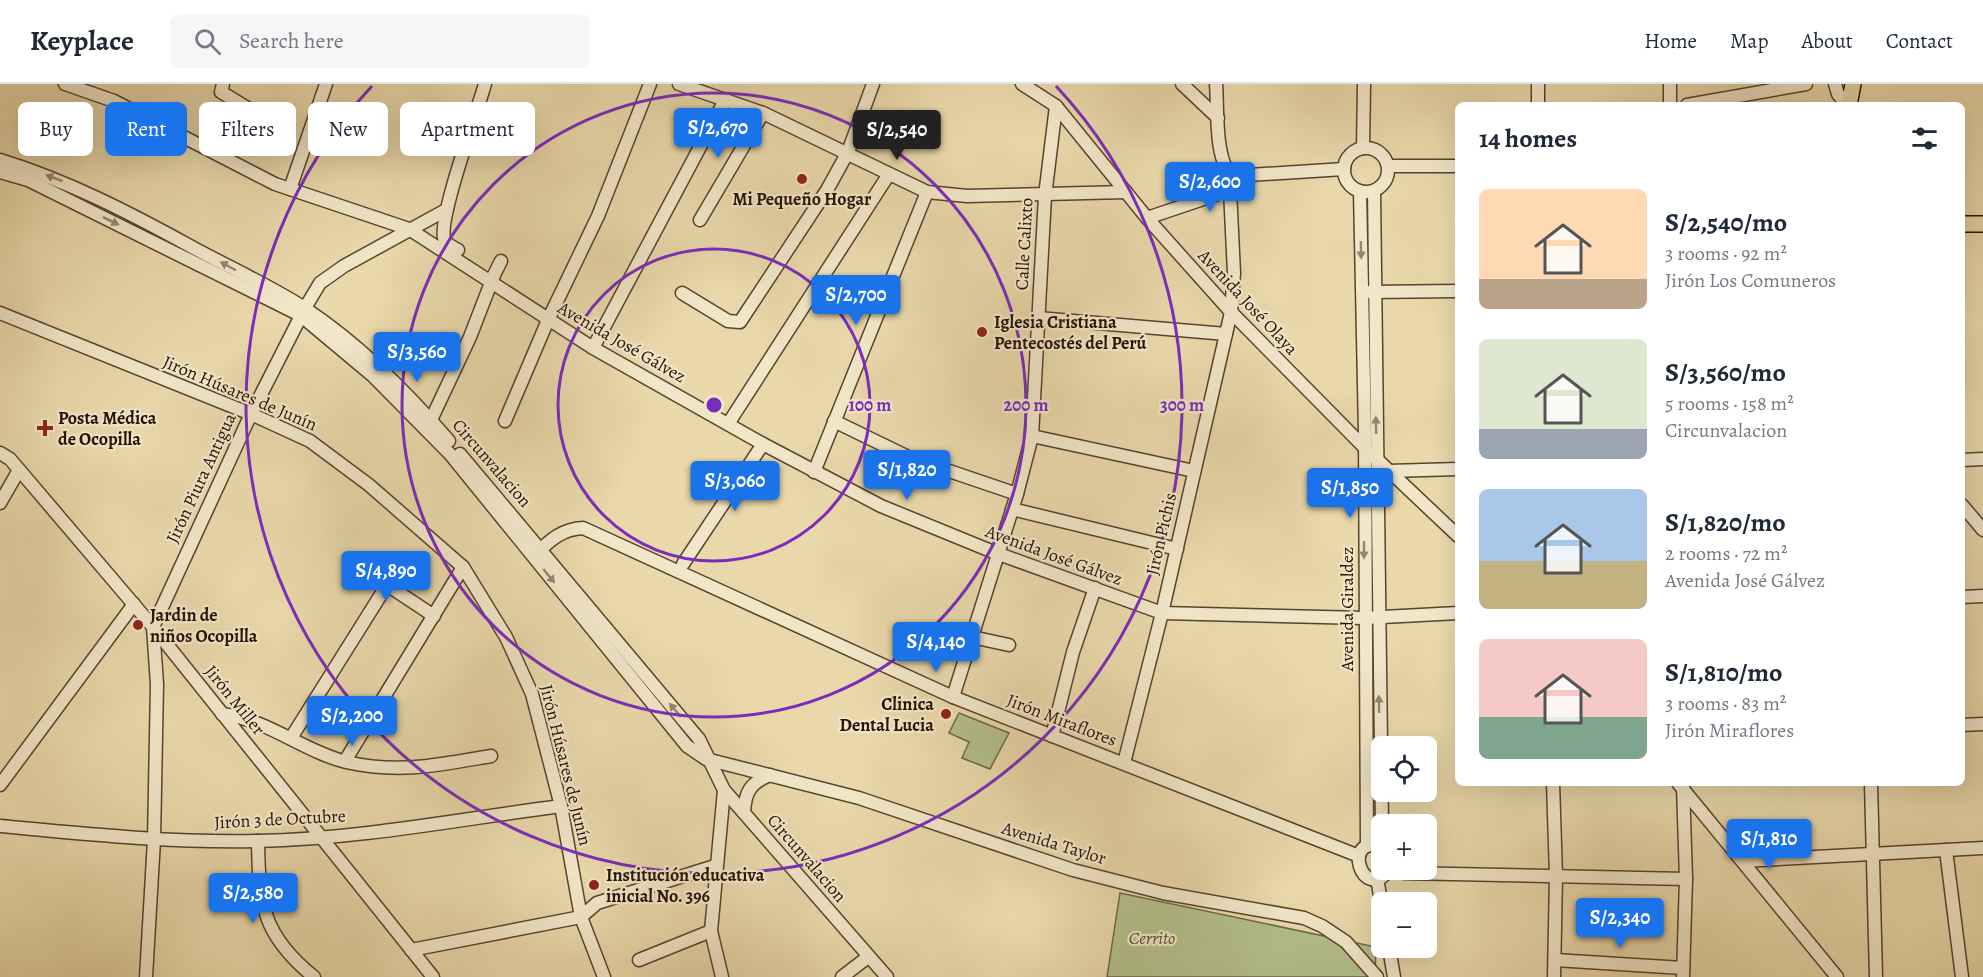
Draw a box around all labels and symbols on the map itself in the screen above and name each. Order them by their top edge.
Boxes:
pin: S/2,670 [663,108,773,159]
pin: S/2,540 [842,110,952,161]
pin: S/2,600 [1155,162,1265,213]
marker: Mi Pequeño Hogar [795,172,809,186]
one-way arrow [45,173,63,183]
place label: Mi Pequeño Hogar [732,187,872,211]
street label: Calle Calixto [1010,197,1038,291]
one-way arrow [102,216,119,226]
one-way arrow [1356,240,1366,259]
street label: Avenida José Olaya [1192,243,1304,361]
one-way arrow [219,261,236,271]
pin: S/2,700 [801,275,911,326]
street label: Avenida José Gálvez [553,295,690,388]
place label: Iglesia Cristiana Pentecostés del Perú [994,310,1147,355]
marker: Iglesia Cristiana Pentecostés del Perú [975,325,989,339]
pin: S/3,560 [362,332,472,383]
street label: Jirón Húsares de Junín [159,350,321,436]
text: 100 m [849,393,891,417]
text: 200 m [1003,393,1049,417]
text: 300 m [1160,393,1204,417]
centre of rings [704,395,724,415]
place label: Posta Médica de Ocopilla [58,406,157,451]
street label: Jirón Piura Antigua [160,408,242,547]
street label: Circunvalacion [447,414,537,512]
one-way arrow [1371,415,1381,434]
marker: Posta Médica de Ocopilla [36,419,54,437]
pin: S/1,820 [852,450,962,501]
pin: S/3,060 [680,461,790,512]
pin: S/1,850 [1295,468,1405,519]
street label: Jirón Pichis [1140,490,1182,578]
street label: Avenida José Gálvez [981,519,1126,591]
one-way arrow [1360,540,1369,559]
street label: Avenida Giraldez [1335,547,1359,672]
pin: S/4,890 [331,551,441,602]
one-way arrow [542,568,555,584]
place label: Jardin de niños Ocopilla [150,603,258,648]
marker: Jardin de niños Ocopilla [131,618,145,632]
pin: S/4,140 [881,622,991,673]
street label: Jirón Miller [199,660,271,740]
street label: Jirón Húsares de Junín [534,682,598,848]
street label: Jirón Miraflores [1003,688,1121,752]
place label: Clinica Dental Lucia [840,692,934,737]
one-way arrow [1374,694,1384,713]
pin: S/2,200 [297,696,407,747]
one-way arrow [669,702,682,718]
marker: Clinica Dental Lucia [939,707,953,721]
street label: Jirón 3 de Octubre [214,804,346,834]
street label: Circunvalacion [762,809,852,907]
street label: Avenida Taylor [998,815,1109,870]
pin: S/1,810 [1714,819,1824,870]
place label: Institución educativa inicial No. 396 [606,863,765,908]
pin: S/2,580 [198,873,308,924]
marker: Institución educativa inicial No. 396 [587,878,601,892]
pin: S/2,340 [1565,898,1675,949]
park label: Cerrito [1129,926,1175,950]

